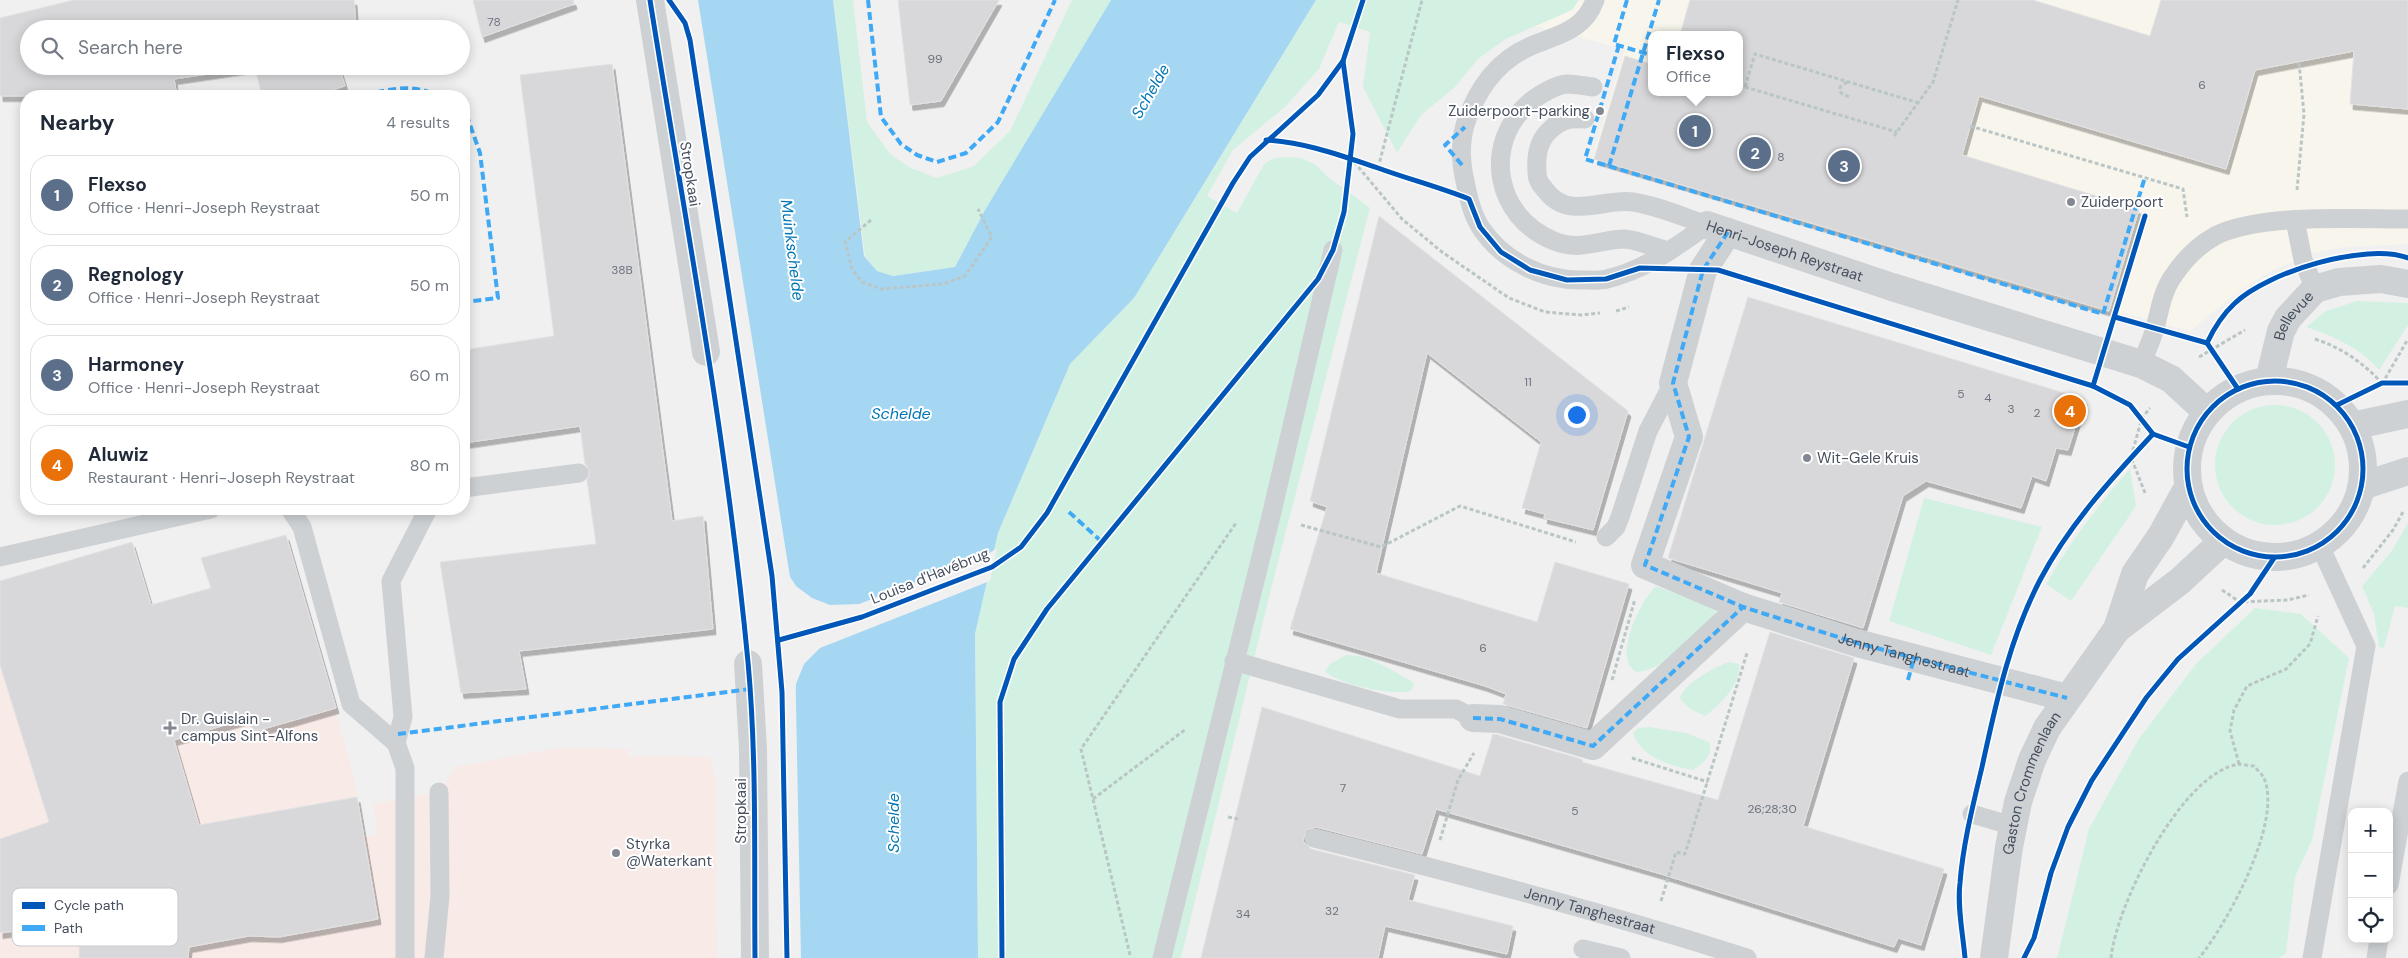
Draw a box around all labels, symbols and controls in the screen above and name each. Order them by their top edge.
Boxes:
house number: 78 [487,14,501,30]
search box [20,20,470,75]
popup [1648,31,1743,96]
icon: search [38,34,66,62]
text: Search here [78,35,183,60]
text: Flexso [1666,41,1725,66]
house number: 99 [927,51,943,67]
water label: Schelde [1126,60,1174,122]
text: Office [1666,66,1711,87]
house number: 6 [2198,77,2206,93]
place label: Zuiderpoort-parking [1448,101,1590,121]
marker: Zuiderpoort-parking [1594,105,1606,117]
text: Nearby [40,109,114,137]
text: 4 results [386,112,450,133]
pin: 1 [1679,112,1711,150]
pin: 2 [1739,134,1771,172]
street label: Stropkaai [675,140,705,208]
pin: 3 [1828,147,1860,185]
house number: 8 [1777,149,1785,165]
text: Flexso [88,172,147,197]
text: 1 [54,185,60,206]
text: 50 m [410,185,449,206]
place label: Zuiderpoort [2081,192,2164,212]
marker: Zuiderpoort [2065,196,2077,208]
text: Office · Henri-Joseph Reystraat [88,197,320,218]
water label: Muinkschelde [776,198,809,302]
street label: Henri-Joseph Reystraat [1704,215,1866,287]
text: Regnology [88,262,184,287]
house number: 38B [611,262,633,278]
text: 2 [52,275,62,296]
text: 50 m [410,275,449,296]
text: Office · Henri-Joseph Reystraat [88,287,320,308]
street label: Bellevue [2269,287,2318,342]
text: Harmoney [88,352,184,377]
text: 3 [52,365,62,386]
text: 60 m [409,365,449,386]
house number: 11 [1524,374,1532,390]
text: Office · Henri-Joseph Reystraat [88,377,320,398]
house number: 5 [1957,386,1965,402]
house number: 4 [1984,390,1992,406]
pin: 4 [2054,392,2086,430]
house number: 3 [2007,401,2015,417]
your location [1564,402,1590,428]
water label: Schelde [871,403,931,424]
house number: 2 [2034,405,2041,421]
text: Aluwiz [88,442,148,467]
place label: Wit-Gele Kruis [1817,448,1919,468]
marker: Wit-Gele Kruis [1801,452,1813,464]
text: 4 [52,455,62,476]
text: 80 m [410,455,449,476]
text: Restaurant · Henri-Joseph Reystraat [88,467,355,488]
street label: Louisa d'Havébrug [868,543,992,609]
street label: Jenny Tanghestraat [1836,628,1972,682]
house number: 6 [1479,640,1487,656]
street label: Gaston Crommenlaan [1998,707,2066,856]
place label: Dr. Guislain - campus Sint-Alfons [181,709,318,746]
marker: Dr. Guislain - campus Sint-Alfons [163,721,177,735]
street label: Stropkaai [731,778,751,844]
house number: 7 [1340,780,1346,796]
water label: Schelde [883,793,904,853]
house number: 26;28;30 [1747,801,1797,817]
house number: 5 [1571,803,1579,819]
map controls [2348,808,2393,943]
button: + [2348,808,2393,853]
place label: Styrka @Waterkant [626,834,712,871]
marker: Styrka @Waterkant [610,847,622,859]
button: − [2348,853,2393,898]
street label: Jenny Tanghestraat [1522,883,1658,939]
legend [12,888,178,946]
text: Cycle path [54,896,124,914]
button: locate [2348,898,2393,943]
house number: 32 [1325,903,1339,919]
house number: 34 [1236,906,1250,922]
text: Path [54,919,83,937]

